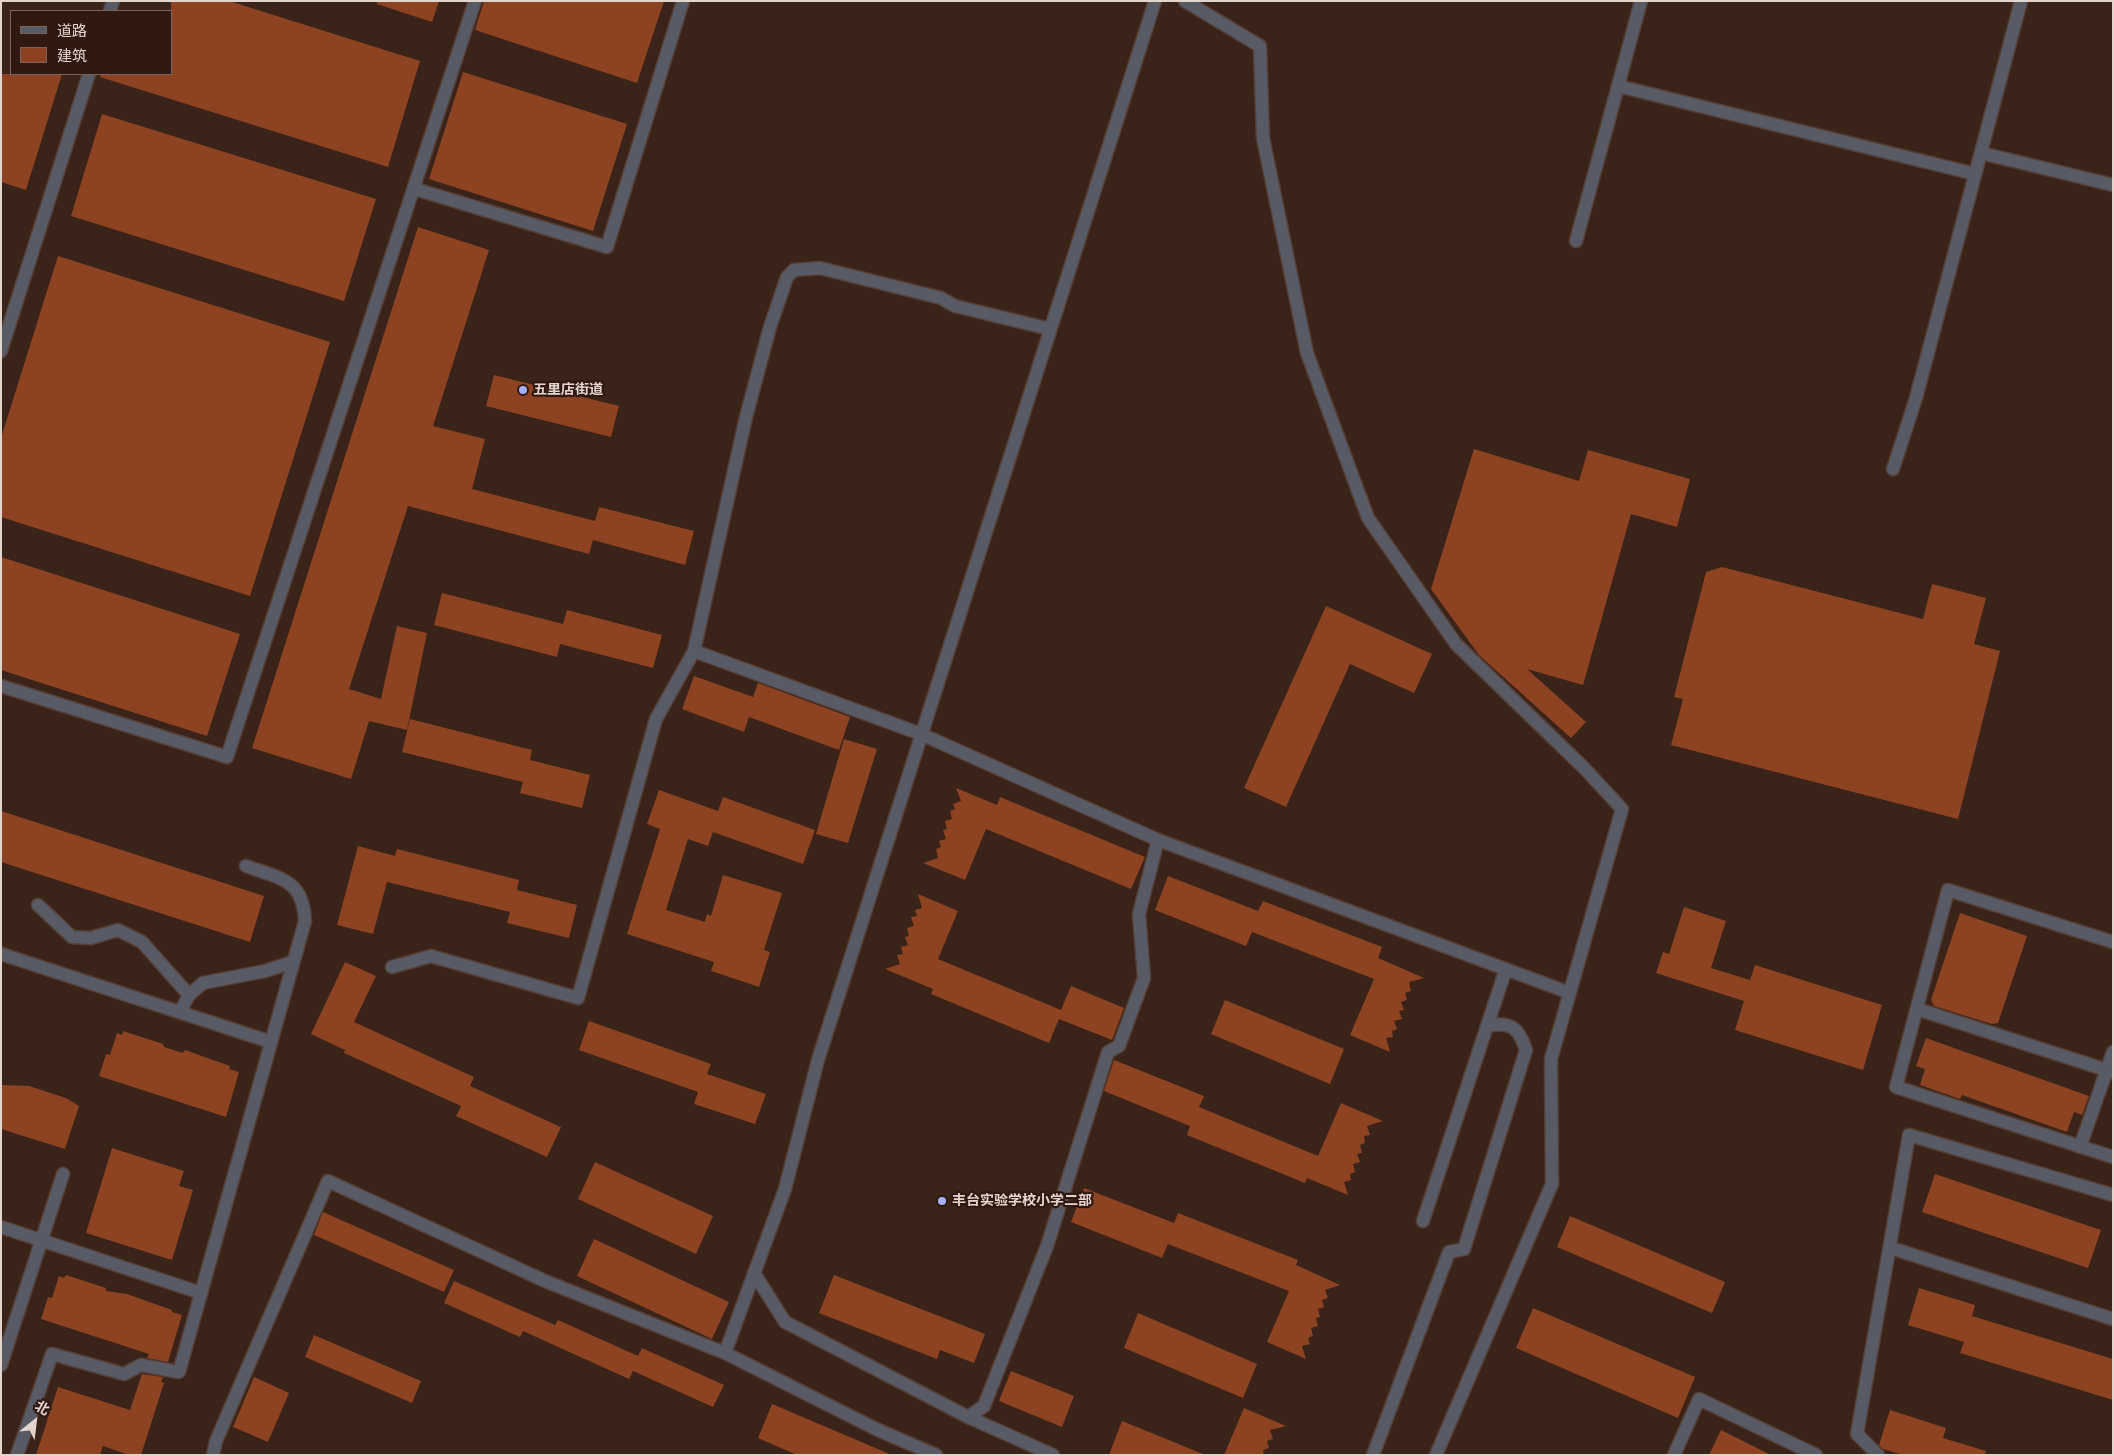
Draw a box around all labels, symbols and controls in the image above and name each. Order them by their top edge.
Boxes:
legend [10,10,172,75]
text: 道路 [57,21,87,40]
text: 建筑 [57,46,87,65]
place label: 五里店街道 [533,382,603,398]
marker: 五里店街道 [517,384,529,396]
place label: 丰台实验学校小学二部 [952,1193,1092,1209]
marker: 丰台实验学校小学二部 [936,1195,948,1207]
north arrow [10,1396,60,1446]
text: 北 [32,1397,53,1418]

